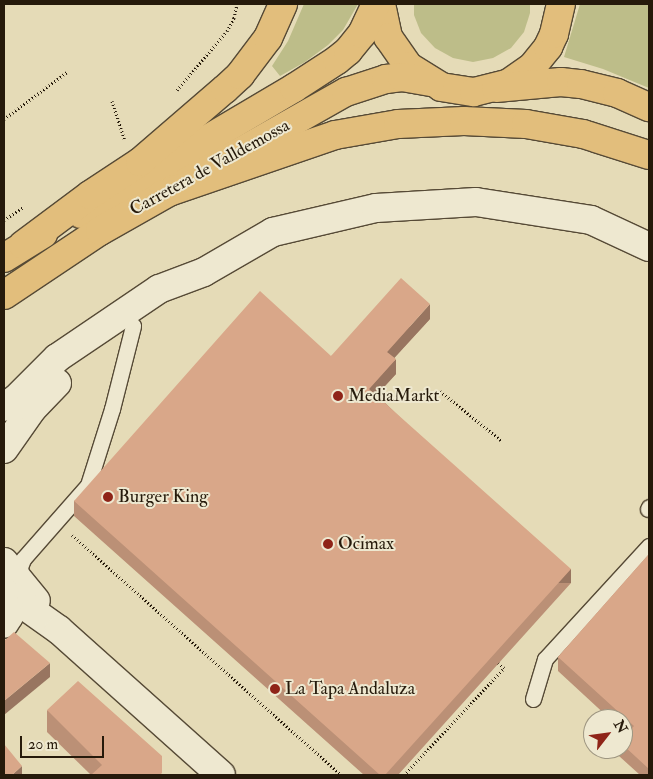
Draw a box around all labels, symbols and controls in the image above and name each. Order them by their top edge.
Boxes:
street label: Carretera de Valldemossa [126,115,294,221]
place label: MediaMarkt [348,385,439,407]
marker: MediaMarkt [332,390,344,402]
place label: Burger King [118,486,208,508]
marker: Burger King [102,491,114,503]
place label: Ocimax [338,533,394,555]
marker: Ocimax [322,538,334,550]
place label: La Tapa Andaluza [285,678,415,700]
marker: La Tapa Andaluza [269,683,281,695]
north arrow [583,709,633,759]
text: N [610,717,631,736]
scale bar [22,726,106,758]
text: 20 m [28,735,58,754]

